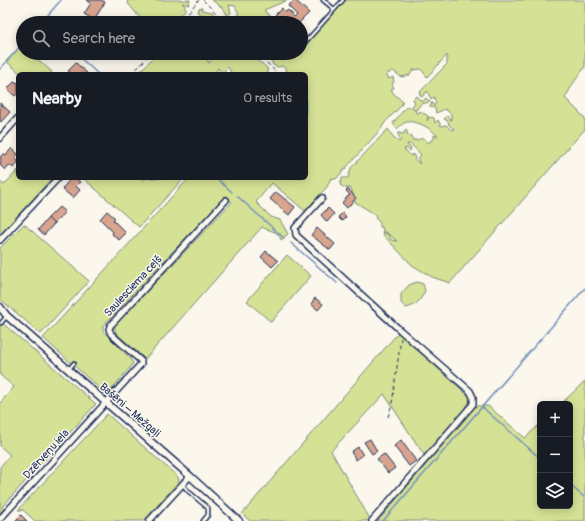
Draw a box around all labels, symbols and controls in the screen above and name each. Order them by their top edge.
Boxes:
search box [16,16,308,60]
icon: search [30,27,52,49]
text: Search here [62,29,135,48]
text: Nearby [32,88,81,109]
text: 0 results [243,90,292,106]
street label: Saulesciema ceļš [101,253,165,319]
street label: Bašēni – Mežgaļi [97,380,163,440]
map controls [537,401,573,509]
button: + [537,401,573,437]
street label: Dzērveņu iela [20,426,72,482]
button: − [537,437,573,473]
button: layers [537,473,573,509]

